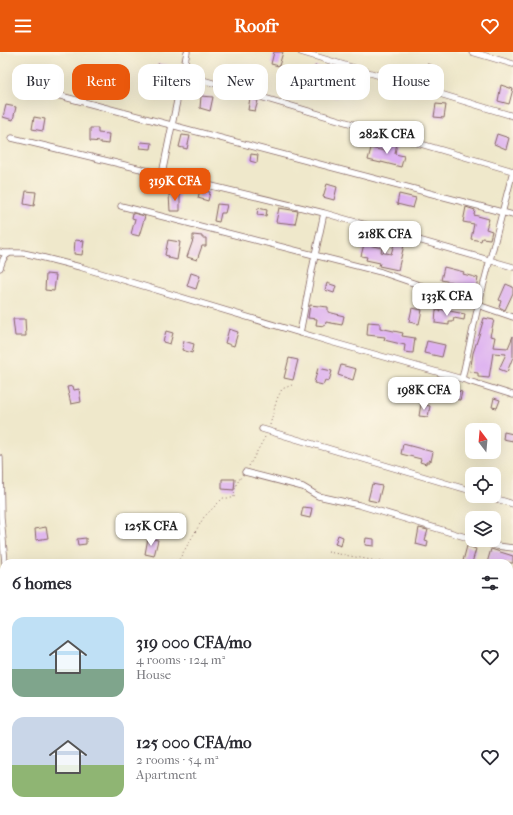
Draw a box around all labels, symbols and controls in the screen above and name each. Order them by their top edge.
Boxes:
icon: menu [12,15,34,37]
icon: heart [479,15,501,37]
text: Roofr [234,16,279,37]
chip: Buy [12,64,64,100]
chip: Rent [72,64,130,100]
chip: Filters [138,64,205,100]
chip: New [213,64,268,100]
chip: Apartment [276,64,370,100]
chip: House [378,64,444,100]
pin: 282K CFA [346,121,428,155]
text: 282K CFA [359,126,415,141]
pin: 319K CFA [134,168,216,202]
text: 319K CFA [149,173,201,188]
pin: 218K CFA [344,221,426,255]
text: 218K CFA [358,226,412,241]
pin: 133K CFA [406,283,488,317]
text: 133K CFA [421,288,473,303]
pin: 198K CFA [383,377,465,411]
text: 198K CFA [397,382,451,397]
north arrow [465,423,501,459]
map controls [465,423,501,547]
button: locate [465,467,501,503]
button: layers [465,511,501,547]
pin: 125K CFA [110,513,192,547]
text: 125K CFA [124,518,178,533]
icon: filters [479,572,501,594]
text: 6 homes [12,573,72,593]
text: 319 000 CFA/mo [136,632,252,652]
icon: home [44,633,92,681]
icon: heart [479,646,501,668]
text: 4 rooms · 124 m² [136,652,225,667]
text: House [136,667,171,682]
text: 125 000 CFA/mo [136,732,252,752]
icon: home [44,733,92,781]
icon: heart [479,746,501,768]
text: 2 rooms · 54 m² [136,752,218,767]
text: Apartment [136,767,197,782]

